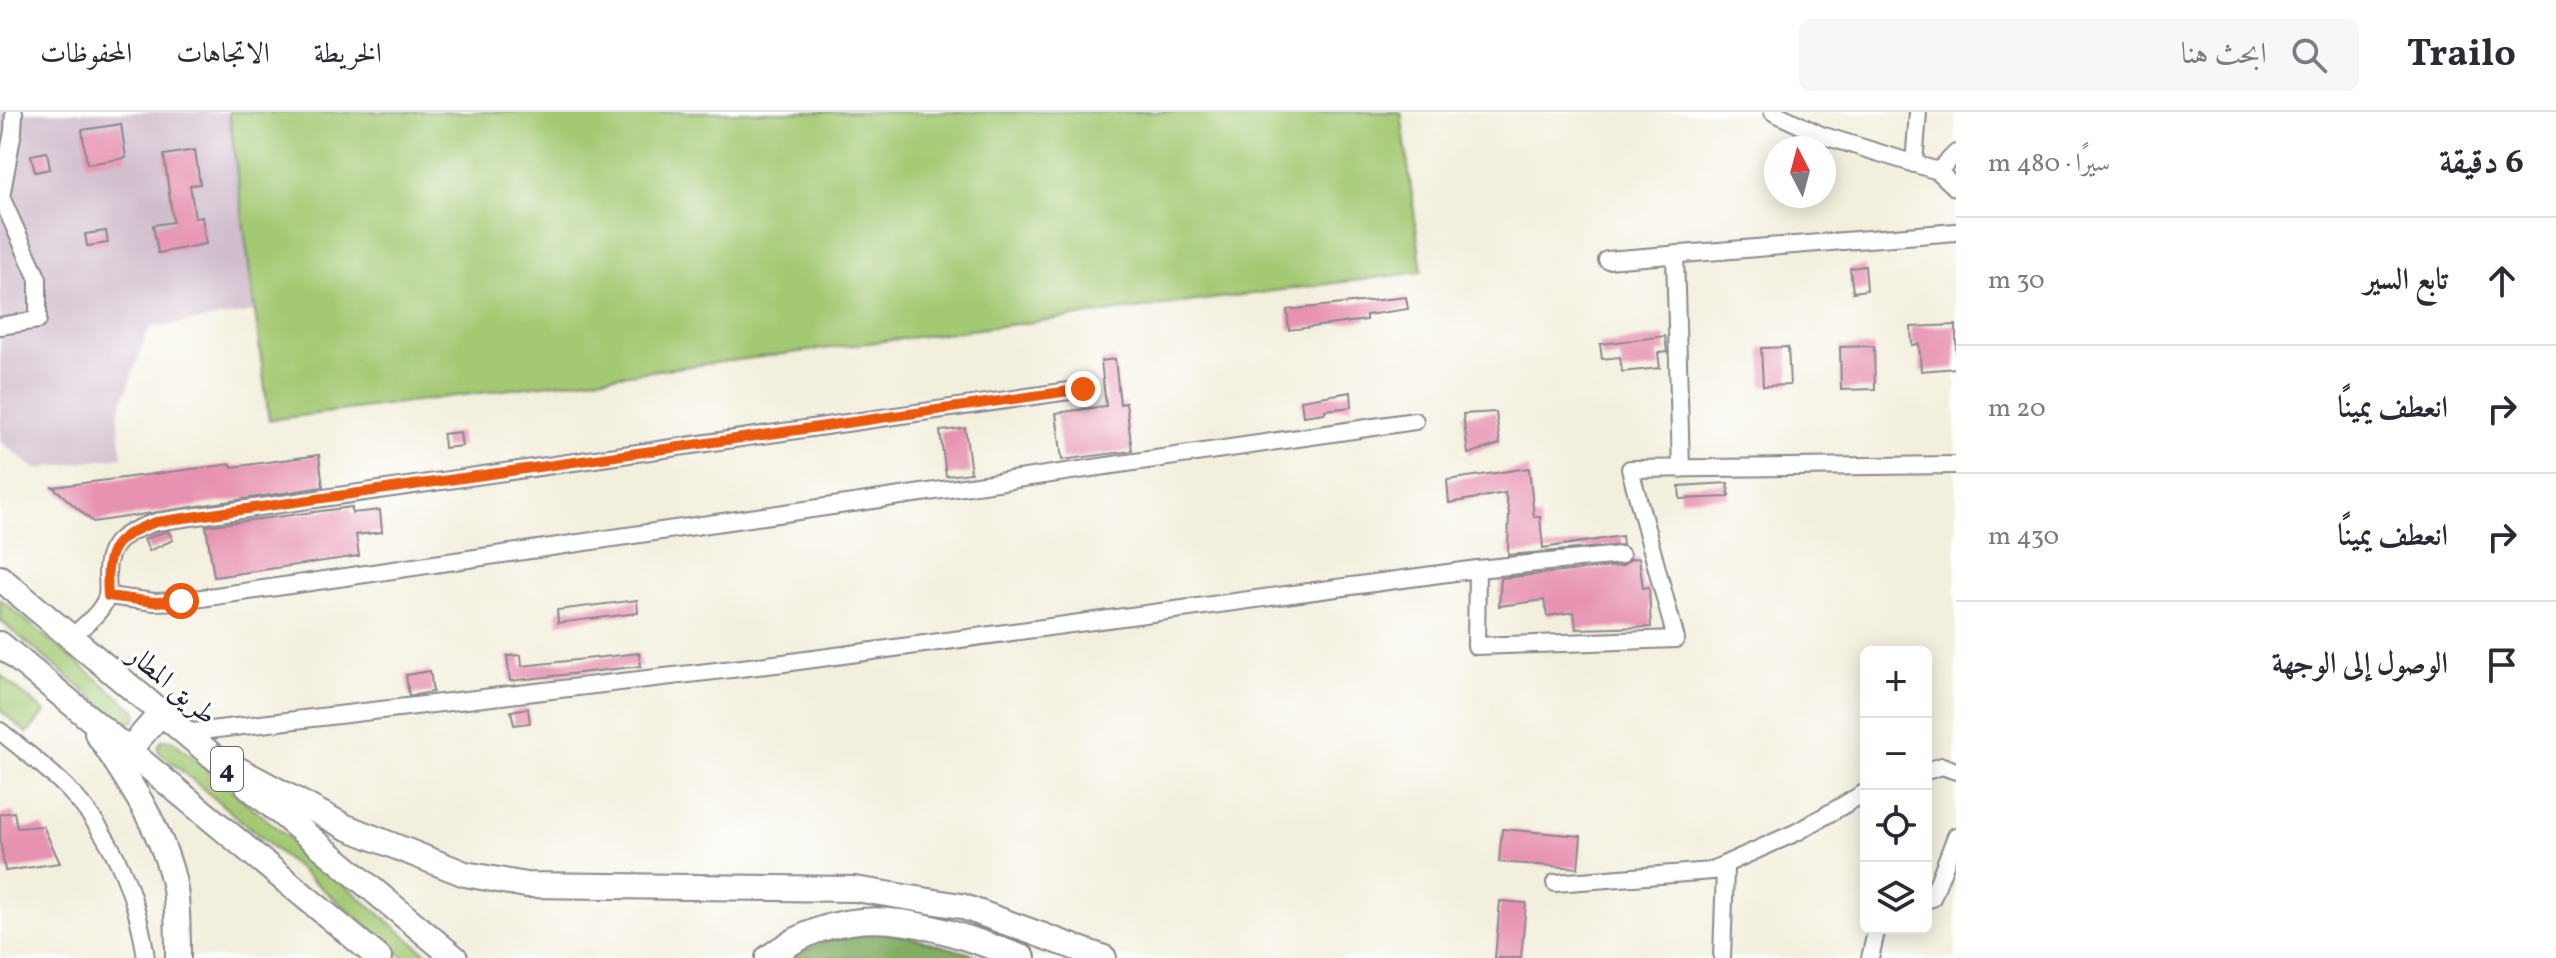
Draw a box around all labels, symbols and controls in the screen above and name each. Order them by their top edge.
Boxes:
search box [1799,19,2359,91]
text: Trailo [2407,29,2516,82]
icon: search [2287,33,2331,77]
text: ابحث هنا [2181,34,2267,76]
text: المحفوظات [40,35,132,74]
text: الاتجاهات [176,35,270,74]
text: الخريطة [314,35,382,74]
north arrow [1764,136,1836,208]
text: 6 دقيقة [2439,140,2524,187]
text: سيرًا · 480 m [1988,146,2110,182]
icon: ahead [2480,259,2524,303]
text: تابع السير [2364,260,2448,302]
text: 30 m [1988,263,2045,299]
route end [1065,371,1101,407]
icon: right [2480,387,2524,431]
text: انعطف يمينًا [2337,388,2448,430]
text: 20 m [1988,391,2046,427]
icon: right [2480,515,2524,559]
text: انعطف يمينًا [2337,516,2448,558]
text: 430 m [1988,519,2059,555]
route start [163,583,199,619]
street label: طريق المطار [116,635,224,735]
icon: arrive [2480,643,2524,687]
text: الوصول إلى الوجهة [2272,644,2448,686]
map controls [1860,646,1932,934]
button: + [1860,646,1932,718]
button: − [1860,718,1932,790]
road number: 4 [211,747,243,791]
button: locate [1860,790,1932,862]
button: layers [1860,862,1932,934]

